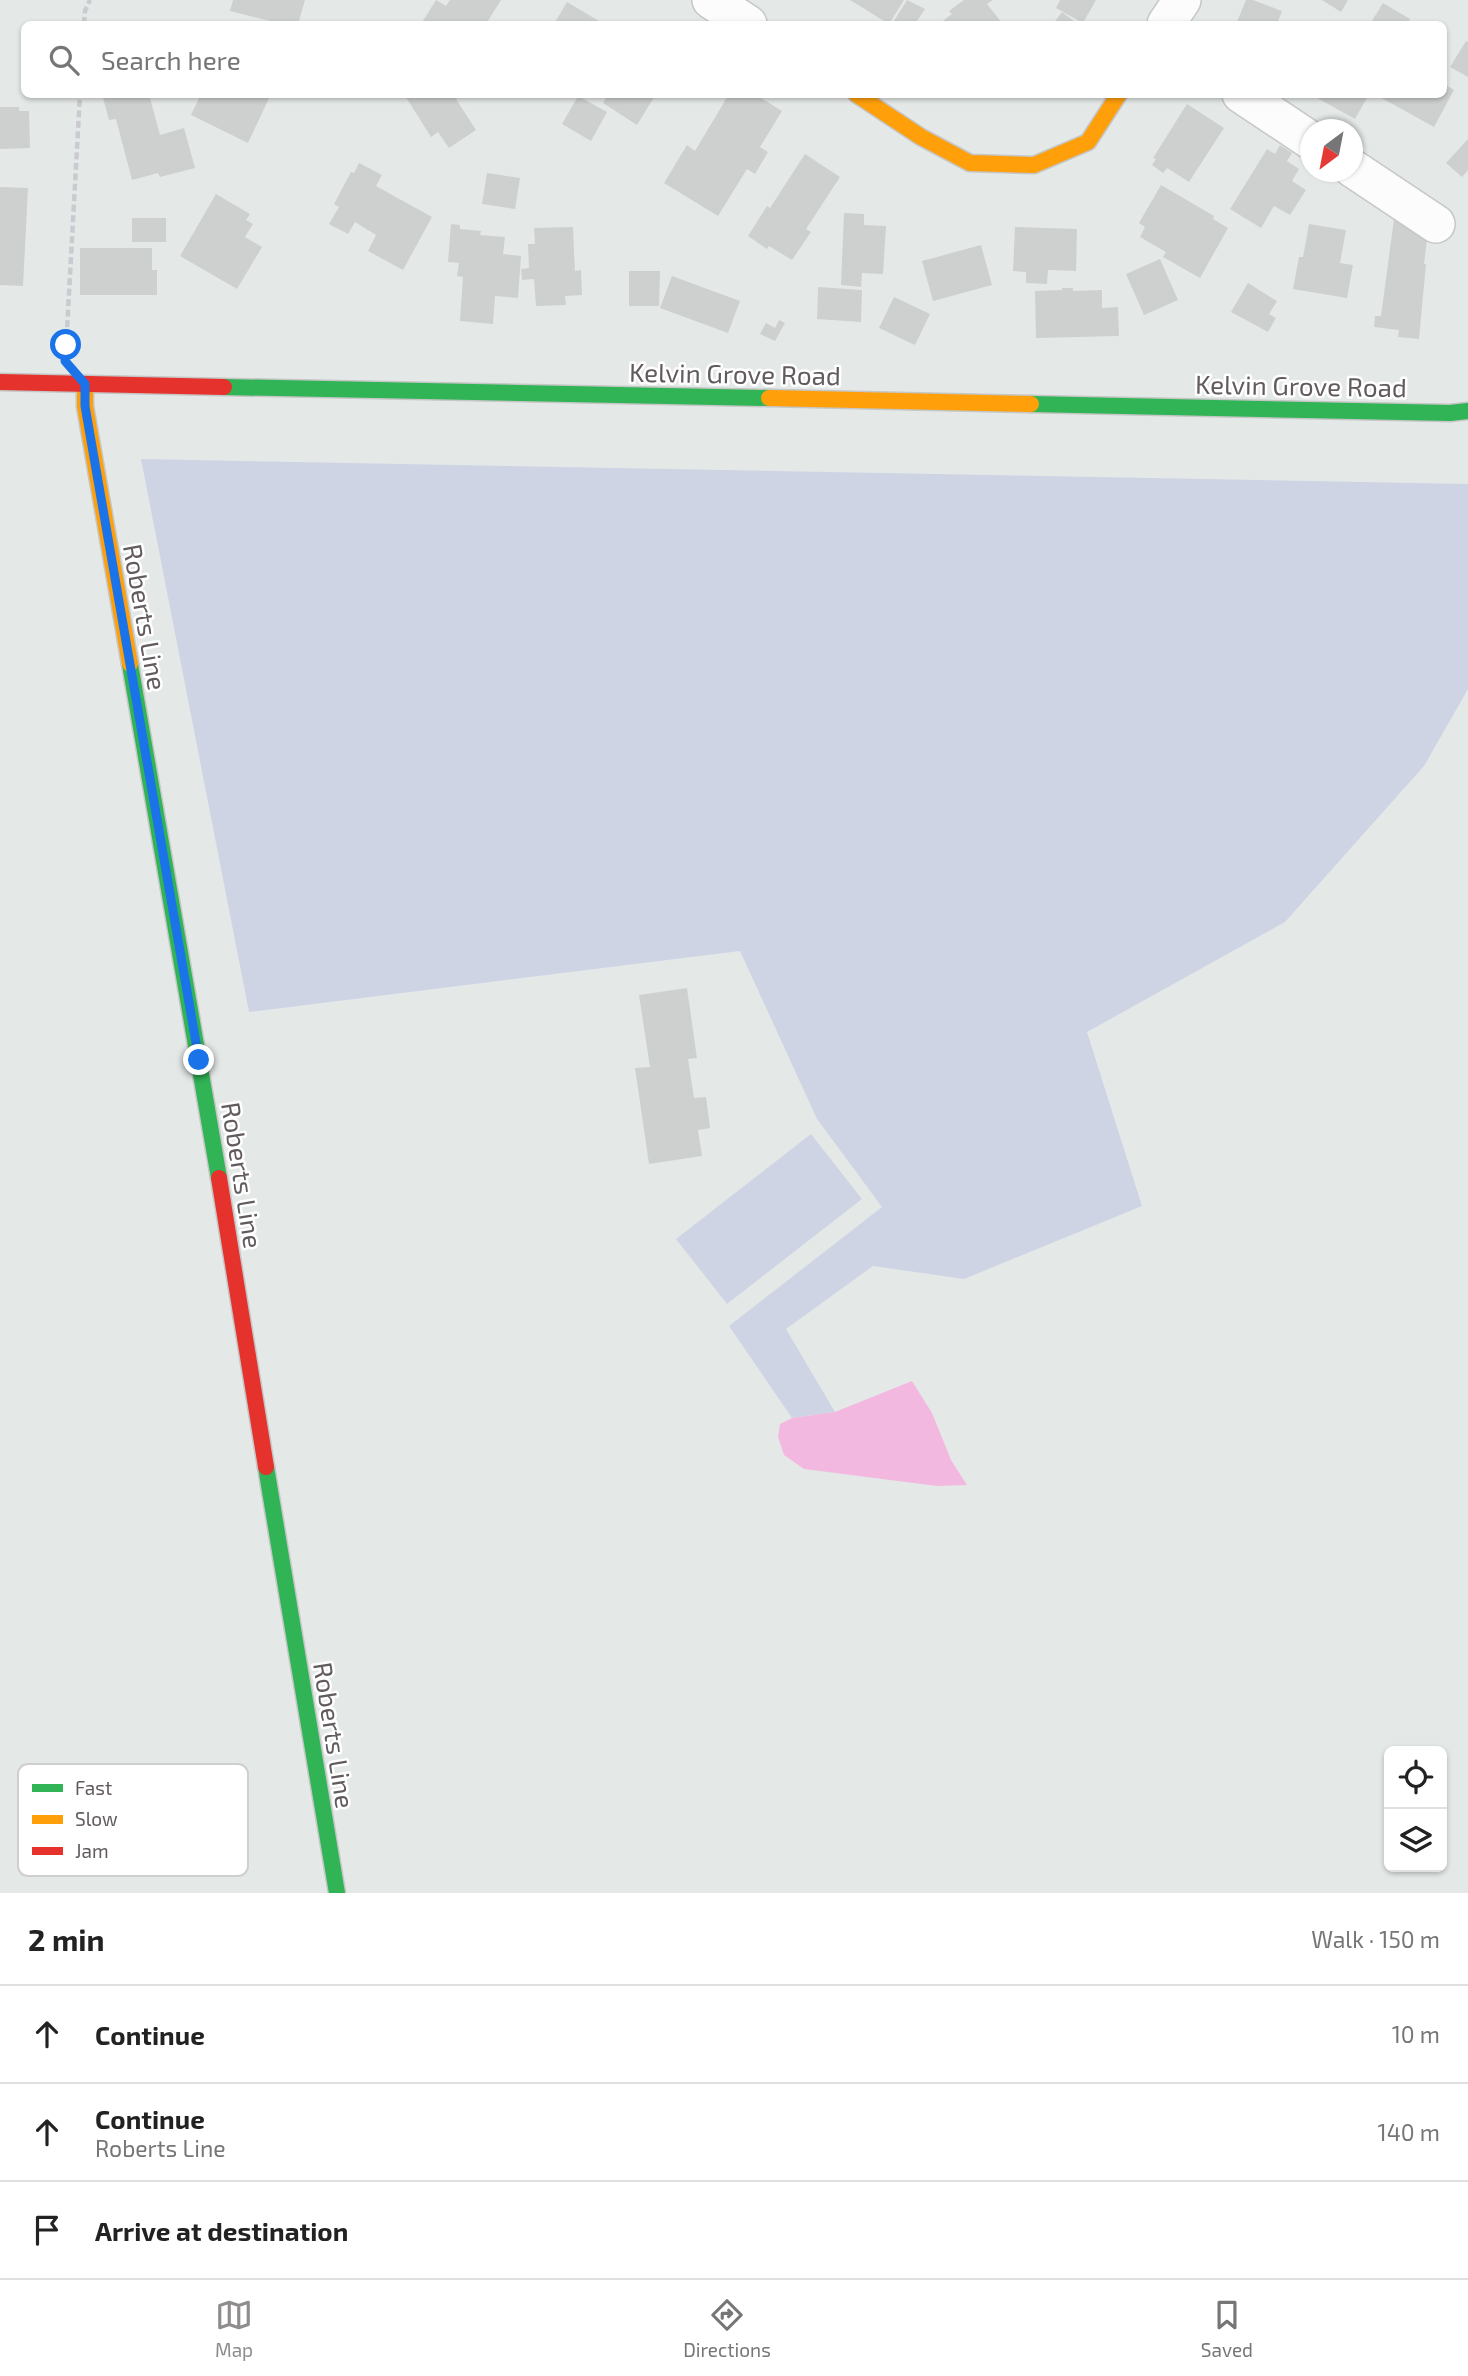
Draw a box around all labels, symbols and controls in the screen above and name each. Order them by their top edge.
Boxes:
search box [21,21,1447,98]
icon: search [45,41,83,79]
text: Search here [101,44,241,75]
north arrow [1300,119,1363,182]
route start [50,329,81,360]
street label: Kelvin Grove Road [629,356,841,390]
street label: Kelvin Grove Road [1195,368,1407,402]
street label: Roberts Line [118,542,174,692]
route end [183,1044,214,1075]
street label: Roberts Line [216,1100,270,1250]
street label: Roberts Line [308,1660,362,1810]
map controls [1384,1746,1447,1872]
button: locate [1384,1746,1447,1809]
legend [18,1764,248,1876]
text: Fast [75,1776,112,1799]
text: Slow [75,1807,118,1830]
button: layers [1384,1809,1447,1872]
text: Jam [75,1839,109,1862]
text: 2 min [28,1921,105,1957]
text: Walk · 150 m [1311,1925,1440,1953]
icon: ahead [28,2015,66,2053]
text: Continue [95,2019,205,2050]
text: 10 m [1392,2020,1440,2048]
text: Continue [95,2103,205,2134]
icon: ahead [28,2113,66,2151]
text: 140 m [1378,2118,1440,2146]
text: Roberts Line [95,2134,226,2162]
icon: arrive [28,2211,66,2249]
text: Arrive at destination [95,2215,348,2246]
tab: Map [215,2296,253,2361]
tab: Directions [683,2296,771,2361]
tab: Saved [1201,2296,1253,2361]

